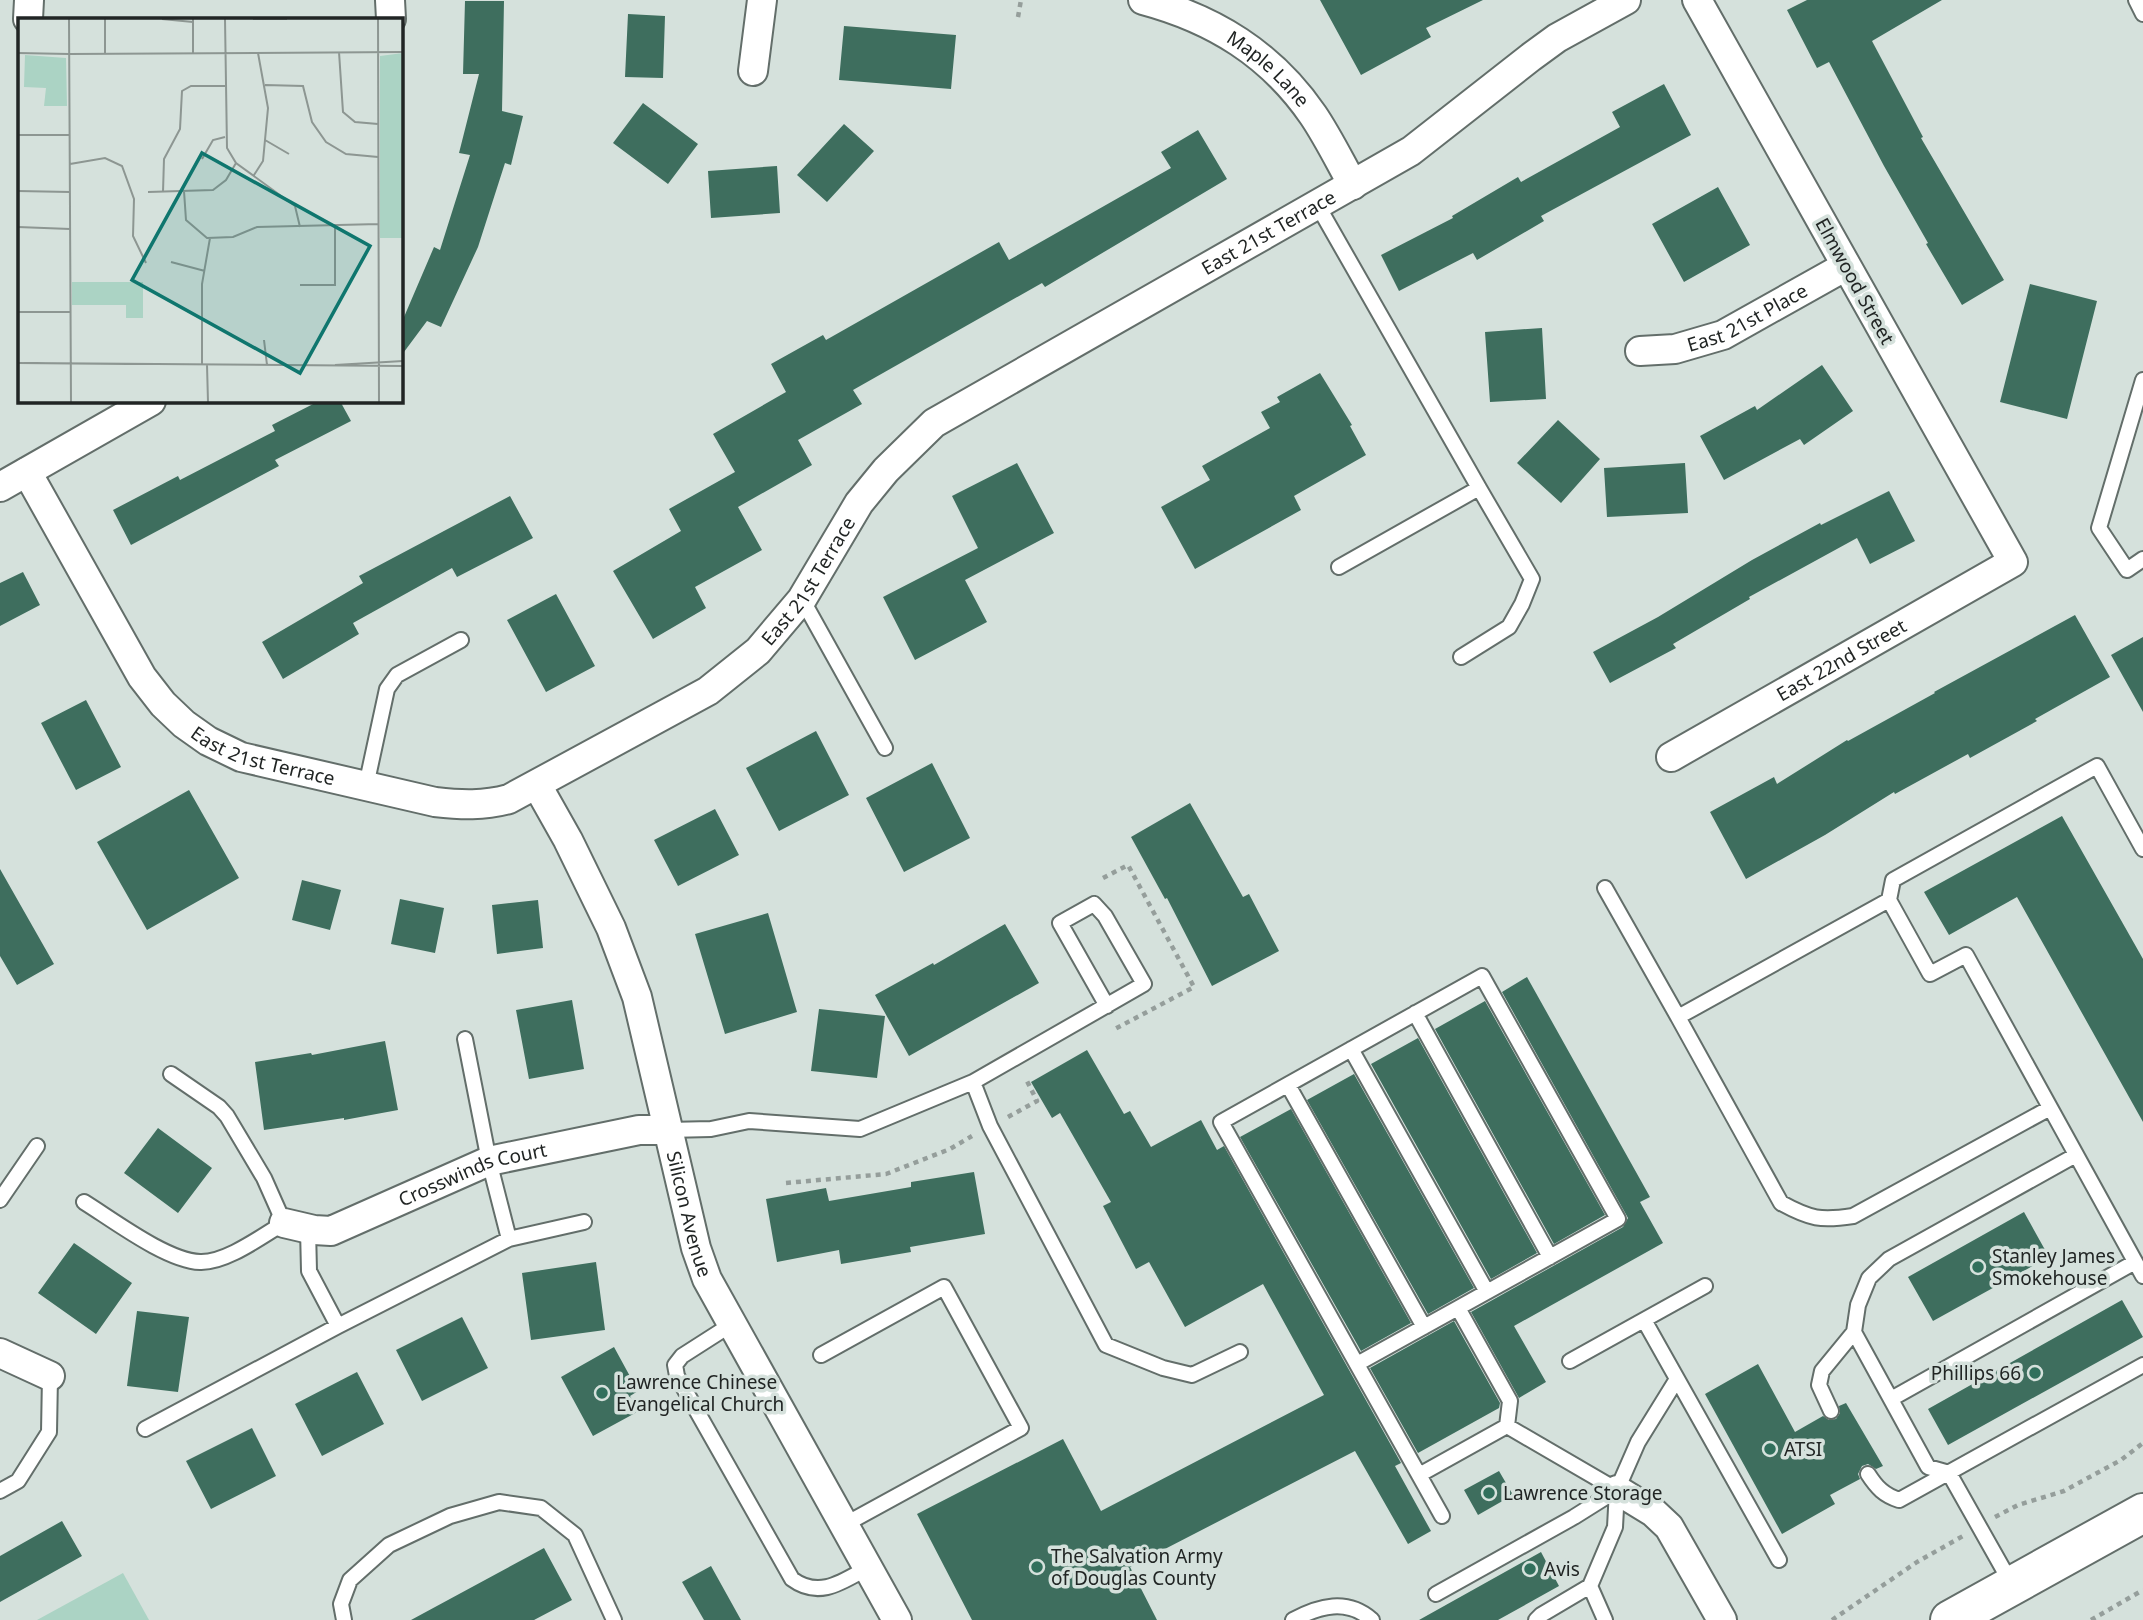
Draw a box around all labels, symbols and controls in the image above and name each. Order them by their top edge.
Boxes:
inset map [18,18,402,402]
street label: Maple Lane [1222,25,1315,112]
street label: East 21st Terrace [1197,184,1340,281]
street label: Elmwood Street [1809,213,1901,349]
street label: East 21st Place [1684,277,1812,358]
street label: East 21st Terrace [755,512,861,651]
street label: East 22nd Street [1772,613,1911,707]
street label: East 21st Terrace [186,720,337,791]
street label: Crosswinds Court [394,1136,549,1213]
street label: Silicon Avenue [661,1148,718,1281]
place label: Stanley James Smokehouse [1992,1243,2115,1291]
marker: Stanley James Smokehouse [1970,1259,1986,1275]
place label: Phillips 66 [1931,1360,2021,1386]
marker: Phillips 66 [2027,1365,2043,1381]
place label: Lawrence Chinese Evangelical Church [616,1369,784,1417]
marker: Lawrence Chinese Evangelical Church [594,1385,610,1401]
place label: ATSI [1784,1436,1822,1462]
marker: ATSI [1762,1441,1778,1457]
place label: Lawrence Storage [1503,1480,1663,1506]
marker: Lawrence Storage [1481,1485,1497,1501]
place label: The Salvation Army of Douglas County [1051,1543,1223,1591]
place label: Avis [1544,1556,1580,1582]
marker: The Salvation Army of Douglas County [1029,1559,1045,1575]
marker: Avis [1522,1561,1538,1577]

